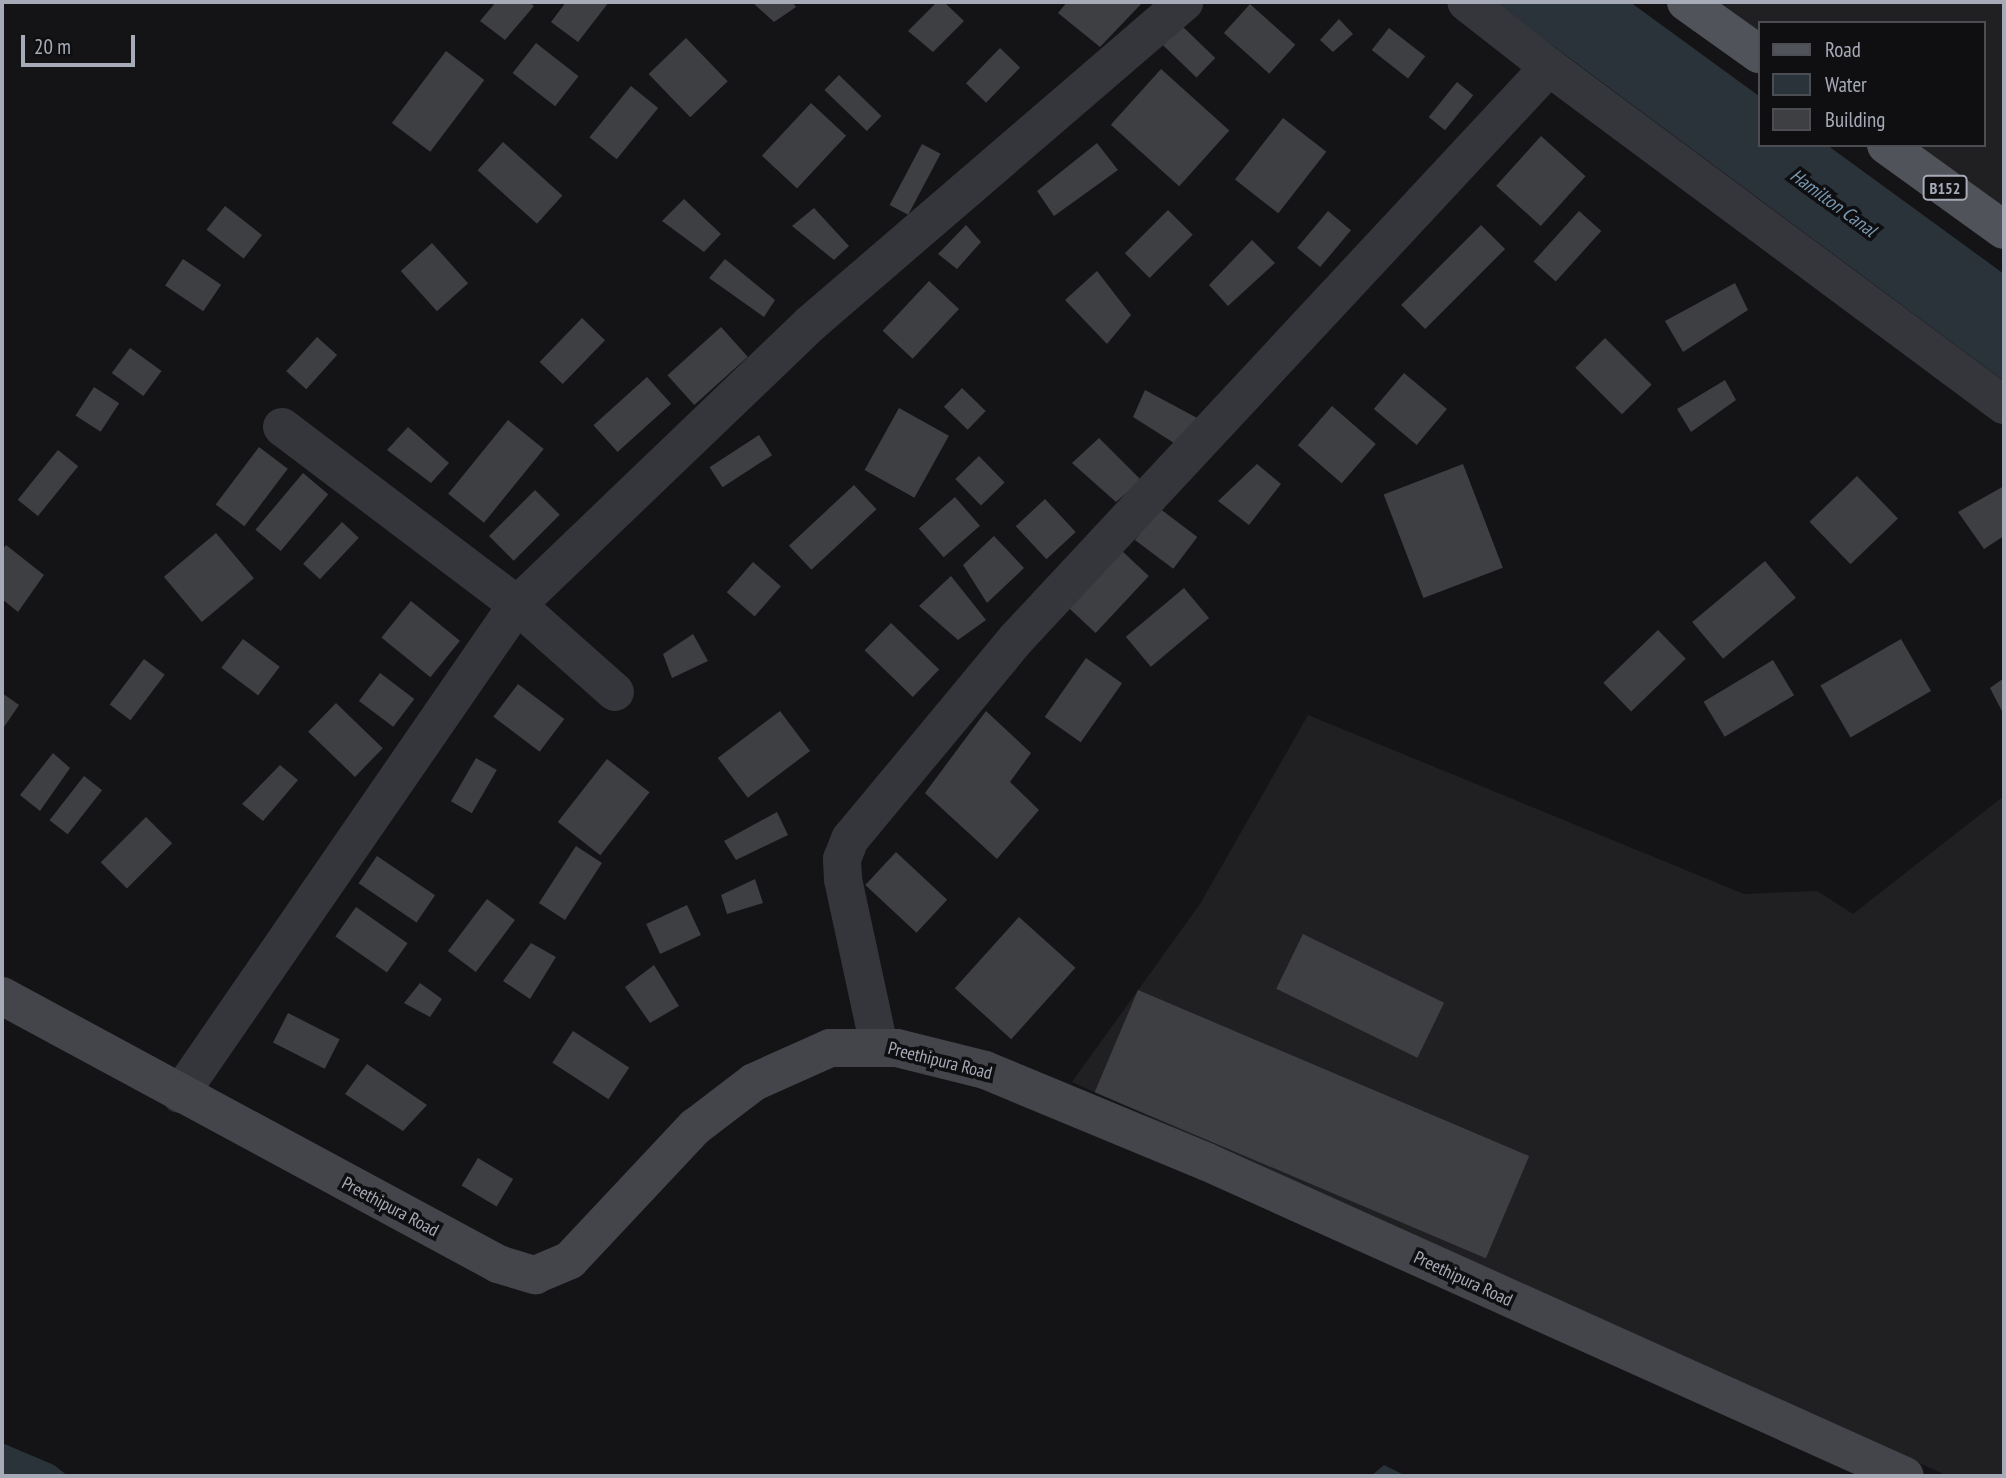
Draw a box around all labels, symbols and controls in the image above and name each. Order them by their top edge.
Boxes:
scale bar [24,21,138,65]
legend [1758,21,1985,147]
text: 20 m [34,33,71,60]
text: Road [1825,36,1861,63]
text: Water [1825,71,1867,98]
text: Building [1825,106,1885,133]
water label: Hamilton Canal [1786,164,1880,242]
road number: B152 [1922,176,1968,200]
street label: Preethipura Road [886,1038,994,1084]
street label: Preethipura Road [338,1172,442,1242]
street label: Preethipura Road [1410,1247,1516,1311]

